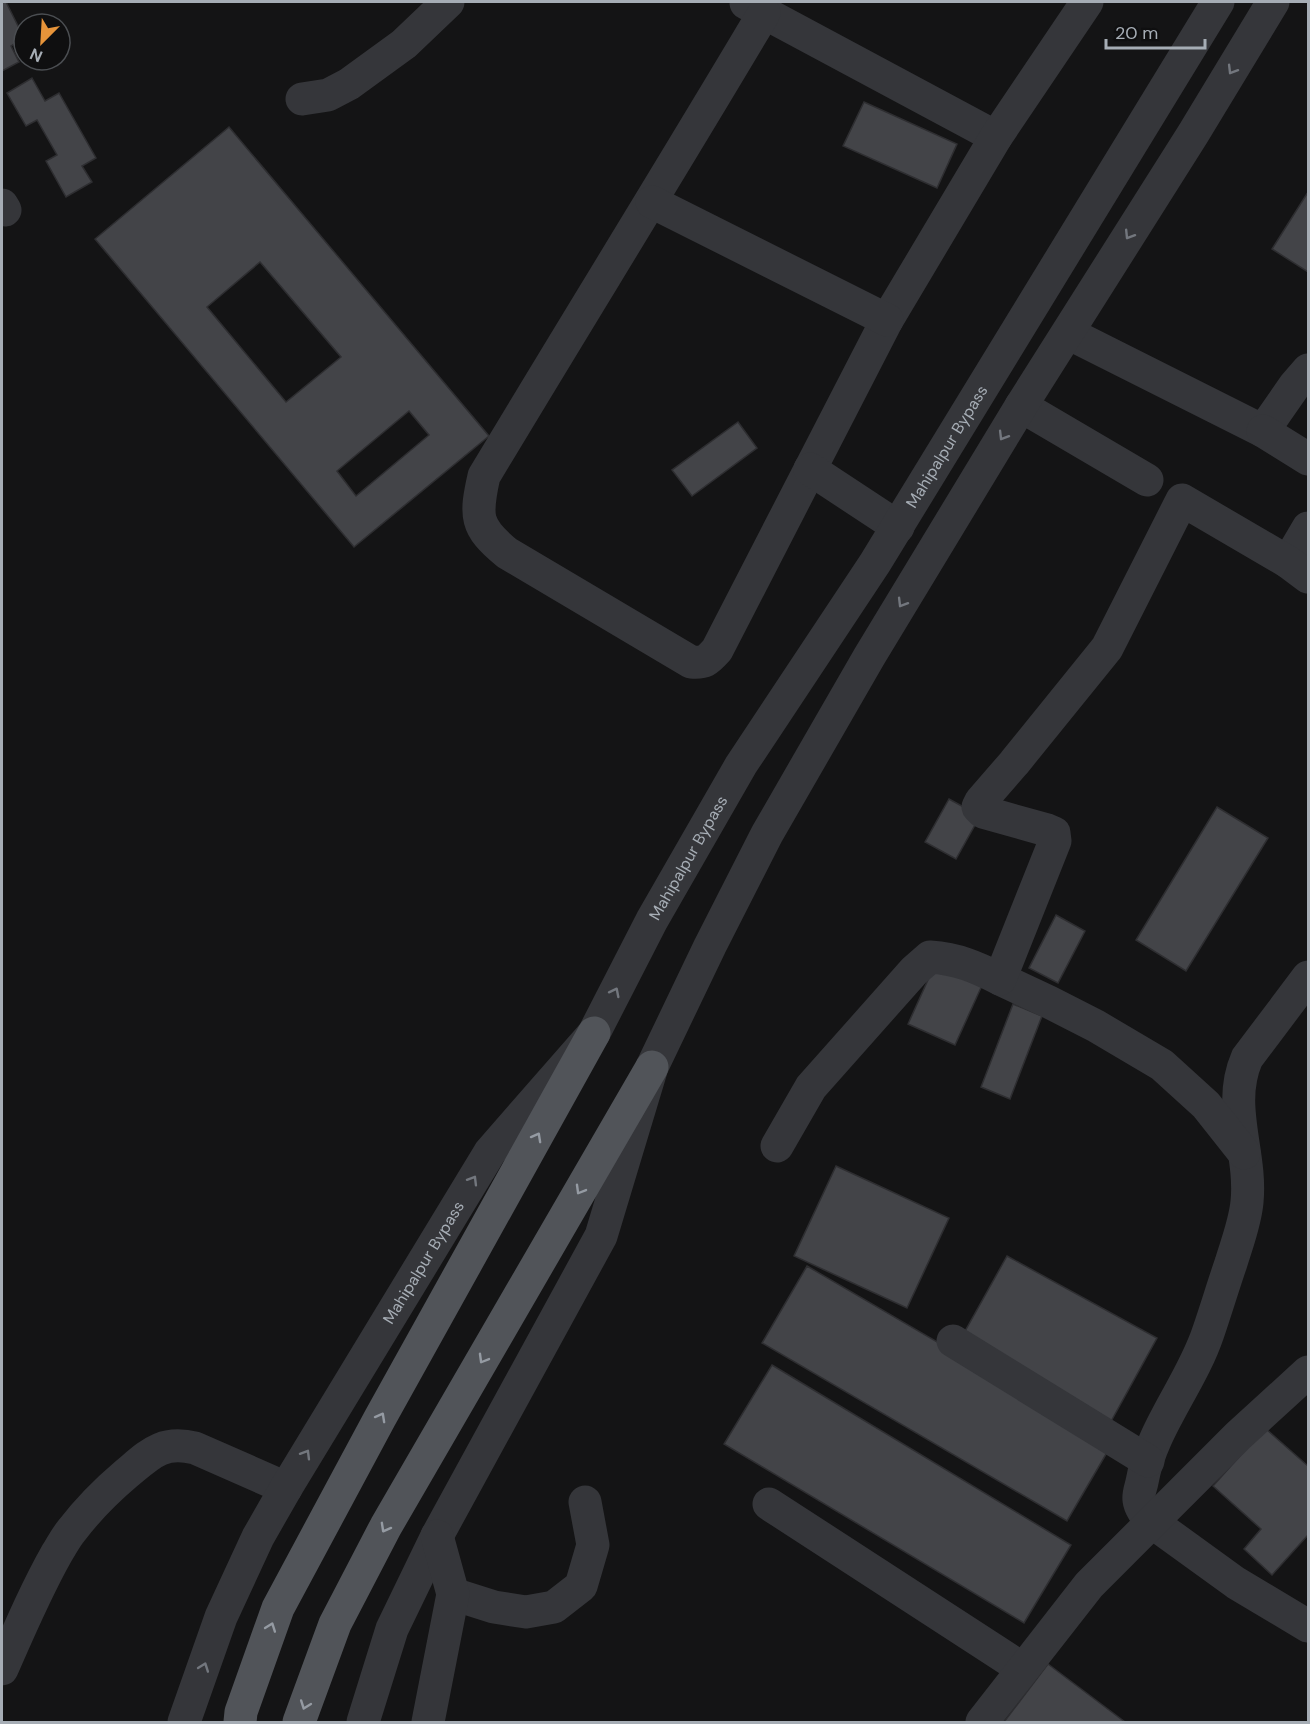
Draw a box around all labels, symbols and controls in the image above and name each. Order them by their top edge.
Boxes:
north arrow [12,12,72,72]
scale bar [1106,12,1205,50]
text: 20 m [1115,21,1158,45]
text: N [27,43,46,67]
one-way arrow [1227,64,1239,74]
one-way arrow [1125,228,1136,239]
street label: Mahipalpur Bypass [901,381,992,512]
one-way arrow [998,430,1010,440]
one-way arrow [897,597,909,607]
street label: Mahipalpur Bypass [644,792,732,924]
one-way arrow [608,988,619,999]
one-way arrow [530,1132,541,1143]
one-way arrow [465,1176,477,1186]
one-way arrow [576,1184,588,1194]
street label: Mahipalpur Bypass [378,1197,468,1328]
one-way arrow [479,1353,490,1363]
one-way arrow [374,1413,385,1423]
one-way arrow [299,1450,311,1460]
one-way arrow [381,1522,393,1532]
one-way arrow [264,1622,277,1633]
one-way arrow [196,1663,209,1673]
one-way arrow [300,1699,312,1710]

